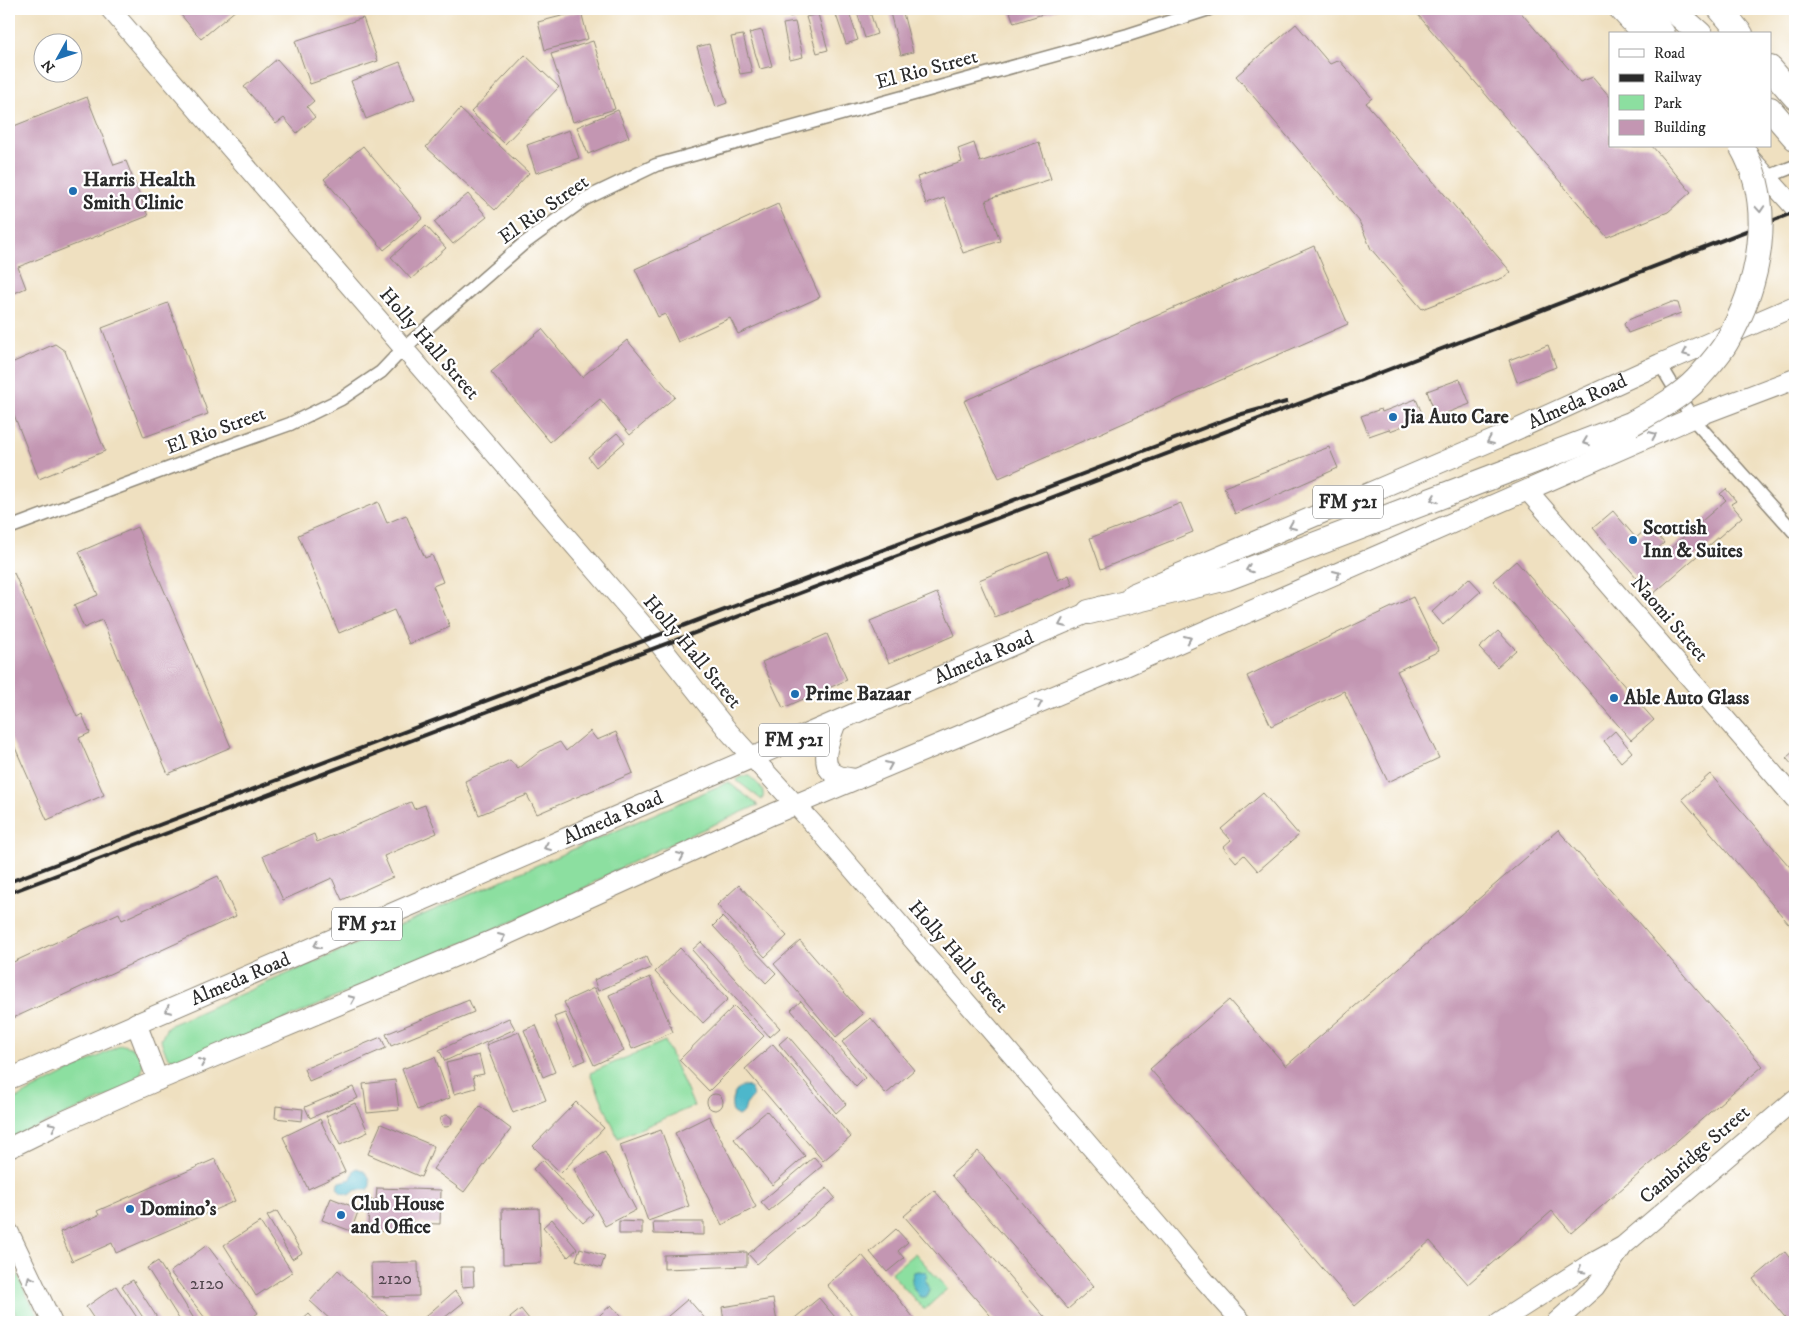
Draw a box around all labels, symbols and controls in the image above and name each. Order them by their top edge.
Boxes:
north arrow [32,32,82,82]
legend [1609,32,1772,148]
street label: El Rio Street [873,44,981,96]
text: Road [1654,44,1686,63]
text: N [38,55,59,76]
text: Railway [1654,68,1702,87]
text: Park [1654,94,1683,113]
text: Building [1654,118,1706,137]
place label: Harris Health Smith Clinic [83,168,196,216]
street label: El Rio Street [494,170,594,250]
marker: Harris Health Smith Clinic [67,185,79,197]
one-way arrow [1754,205,1765,213]
street label: Holly Hall Street [373,283,485,405]
one-way arrow [1682,347,1691,358]
street label: Almeda Road [1524,368,1631,435]
street label: El Rio Street [163,401,269,461]
place label: Jia Auto Care [1401,405,1510,430]
marker: Jia Auto Care [1387,411,1399,423]
one-way arrow [1648,431,1657,442]
one-way arrow [1486,435,1495,446]
one-way arrow [1582,436,1591,446]
road number: FM 521 [1313,486,1383,518]
one-way arrow [1430,493,1439,503]
place label: Scottish Inn & Suites [1643,516,1743,564]
one-way arrow [1288,519,1297,530]
marker: Scottish Inn & Suites [1627,534,1639,546]
one-way arrow [1245,563,1254,574]
one-way arrow [1332,570,1341,581]
street label: Naomi Street [1625,571,1713,667]
street label: Holly Hall Street [637,590,747,714]
one-way arrow [1058,617,1067,628]
street label: Almeda Road [930,625,1038,690]
one-way arrow [1183,634,1192,645]
place label: Prime Bazaar [805,682,912,707]
place label: Able Auto Glass [1623,686,1749,711]
marker: Prime Bazaar [789,688,801,700]
marker: Able Auto Glass [1608,692,1620,704]
one-way arrow [1034,698,1043,709]
road number: FM 521 [759,724,829,756]
one-way arrow [884,761,893,772]
street label: Almeda Road [559,785,667,850]
one-way arrow [543,840,552,851]
one-way arrow [676,851,685,862]
street label: Holly Hall Street [902,896,1014,1018]
road number: FM 521 [332,908,402,941]
one-way arrow [497,932,506,943]
one-way arrow [313,939,322,950]
street label: Almeda Road [187,946,294,1012]
one-way arrow [347,995,356,1006]
one-way arrow [164,1003,173,1014]
one-way arrow [197,1058,206,1068]
street label: Cambridge Street [1635,1100,1755,1210]
one-way arrow [47,1122,56,1132]
place label: Club House and Office [351,1192,445,1240]
place label: Domino's [140,1197,217,1222]
marker: Domino's [124,1203,136,1215]
marker: Club House and Office [335,1209,347,1221]
one-way arrow [1577,1264,1586,1274]
house number: 2120 [378,1268,412,1290]
house number: 2120 [190,1273,224,1295]
one-way arrow [26,1275,36,1284]

